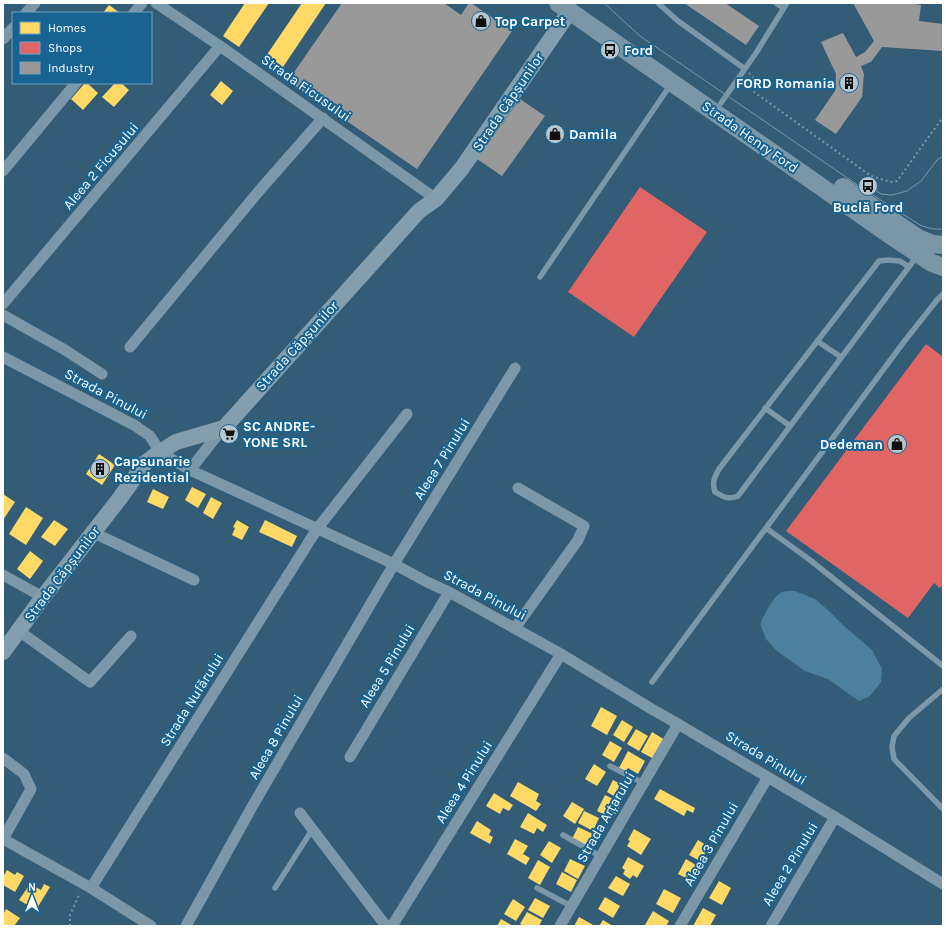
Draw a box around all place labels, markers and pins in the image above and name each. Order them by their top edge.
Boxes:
shop icon: Top Carpet [470,10,492,32]
place label: Top Carpet [495,13,566,30]
bus stop icon: Ford [599,39,621,61]
place label: Ford [624,42,653,59]
building icon: FORD Romania [838,72,860,94]
place label: FORD Romania [736,75,835,92]
shop icon: Damila [544,123,566,145]
place label: Damila [569,126,617,143]
bus stop icon: Buclă Ford [857,175,879,197]
place label: Buclă Ford [833,199,903,216]
place label: SC ANDRE- YONE SRL [243,418,315,451]
supermarket icon: SC ANDRE- YONE SRL [218,423,240,445]
shop icon: Dedeman [886,433,908,455]
place label: Dedeman [820,436,883,453]
place label: Capsunarie Rezidential [114,453,190,486]
building icon: Capsunarie Rezidential [89,458,111,480]

